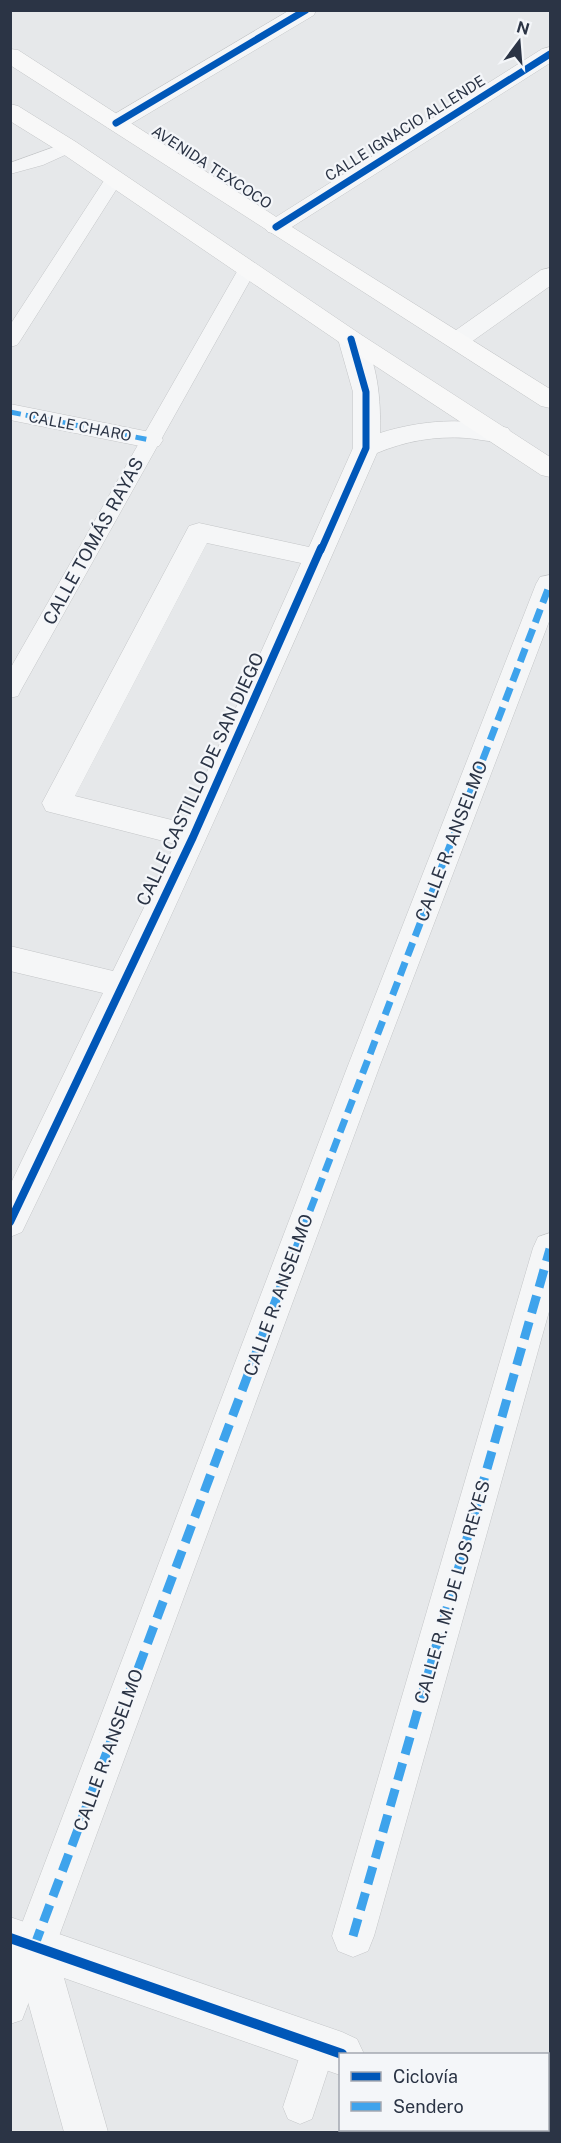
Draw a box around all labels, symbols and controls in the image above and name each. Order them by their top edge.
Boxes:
north arrow [489,12,549,72]
text: N [514,17,532,39]
street label: CALLE IGNACIO ALLENDE [322,72,488,184]
street label: AVENIDA TEXCOCO [149,122,275,212]
street label: CALLE CHARO [27,408,133,444]
street label: CALLE TOMÁS RAYAS [37,453,148,628]
street label: CALLE CASTILLO DE SAN DIEGO [132,649,268,909]
street label: CALLE R. ANSELMO [411,757,491,925]
street label: CALLE R. ANSELMO [239,1211,317,1379]
street label: CALLE R. M. DE LOS REYES [410,1478,494,1706]
street label: CALLE R. ANSELMO [69,1666,147,1834]
legend [339,2053,549,2131]
text: Ciclovía [393,2066,458,2087]
text: Sendero [393,2096,464,2117]

